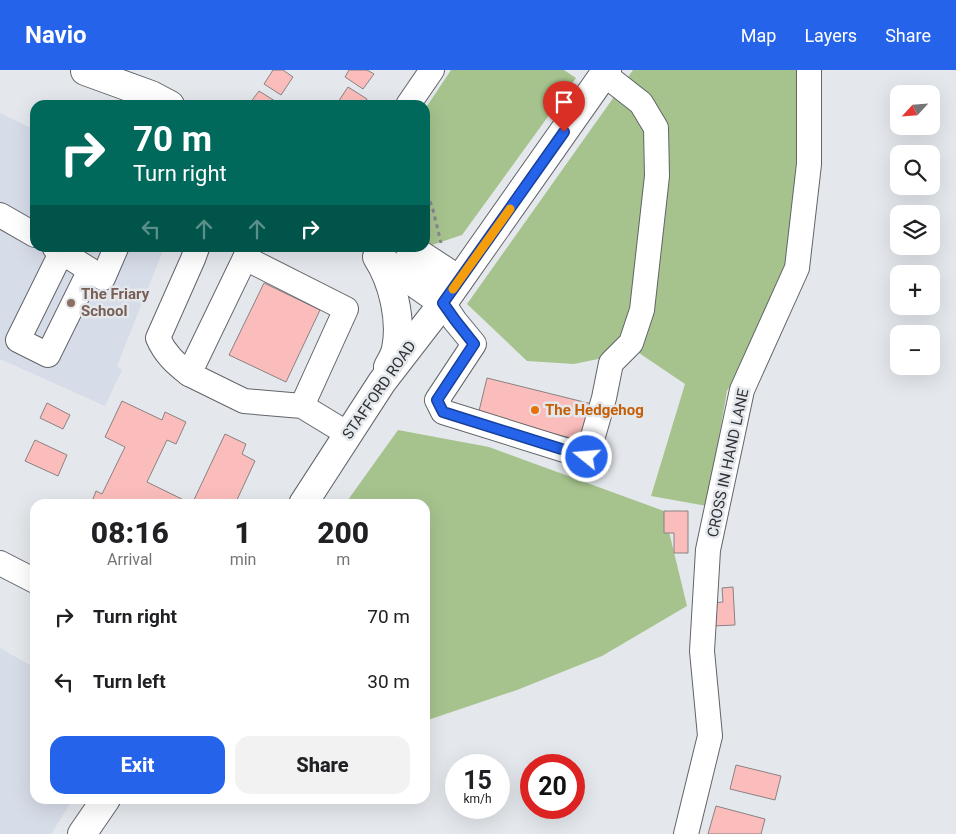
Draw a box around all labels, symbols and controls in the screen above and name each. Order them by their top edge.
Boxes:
text: Navio [25,21,87,49]
text: Map [741,25,776,46]
text: Layers [804,25,857,46]
text: Share [885,25,931,46]
pin [543,81,585,132]
north arrow [890,85,940,135]
map controls [890,85,940,375]
icon: arrive [550,88,578,116]
text: 70 m [133,119,212,160]
icon: right [50,120,115,185]
button: search [890,145,940,195]
text: Turn right [133,161,227,186]
button: layers [890,205,940,255]
icon: left [137,215,165,243]
icon: ahead [190,215,218,243]
icon: ahead [243,215,271,243]
icon: right [296,215,324,243]
button: + [890,265,940,315]
place label: The Friary School [81,285,150,320]
marker: The Friary School [65,297,77,309]
button: − [890,325,940,375]
street label: STAFFORD ROAD [338,337,420,443]
street label: CROSS IN HAND LANE [703,387,753,539]
place label: The Hedgehog [545,401,644,419]
marker: The Hedgehog [529,404,541,416]
position arrow [560,430,612,482]
text: 08:16 [91,515,169,550]
text: 1 [234,515,252,550]
text: 200 [317,515,369,550]
text: Arrival [107,550,153,569]
text: min [230,550,256,569]
text: m [336,550,350,569]
icon: right [50,603,78,631]
text: Turn right [93,605,177,628]
text: 70 m [367,605,410,628]
icon: left [50,668,78,696]
text: Turn left [93,670,166,693]
text: 30 m [367,670,410,693]
button: Exit [50,736,225,794]
button: Share [235,736,410,794]
speed limit sign: 20 [520,754,585,819]
text: 15 [463,766,492,795]
text: km/h [463,792,492,806]

